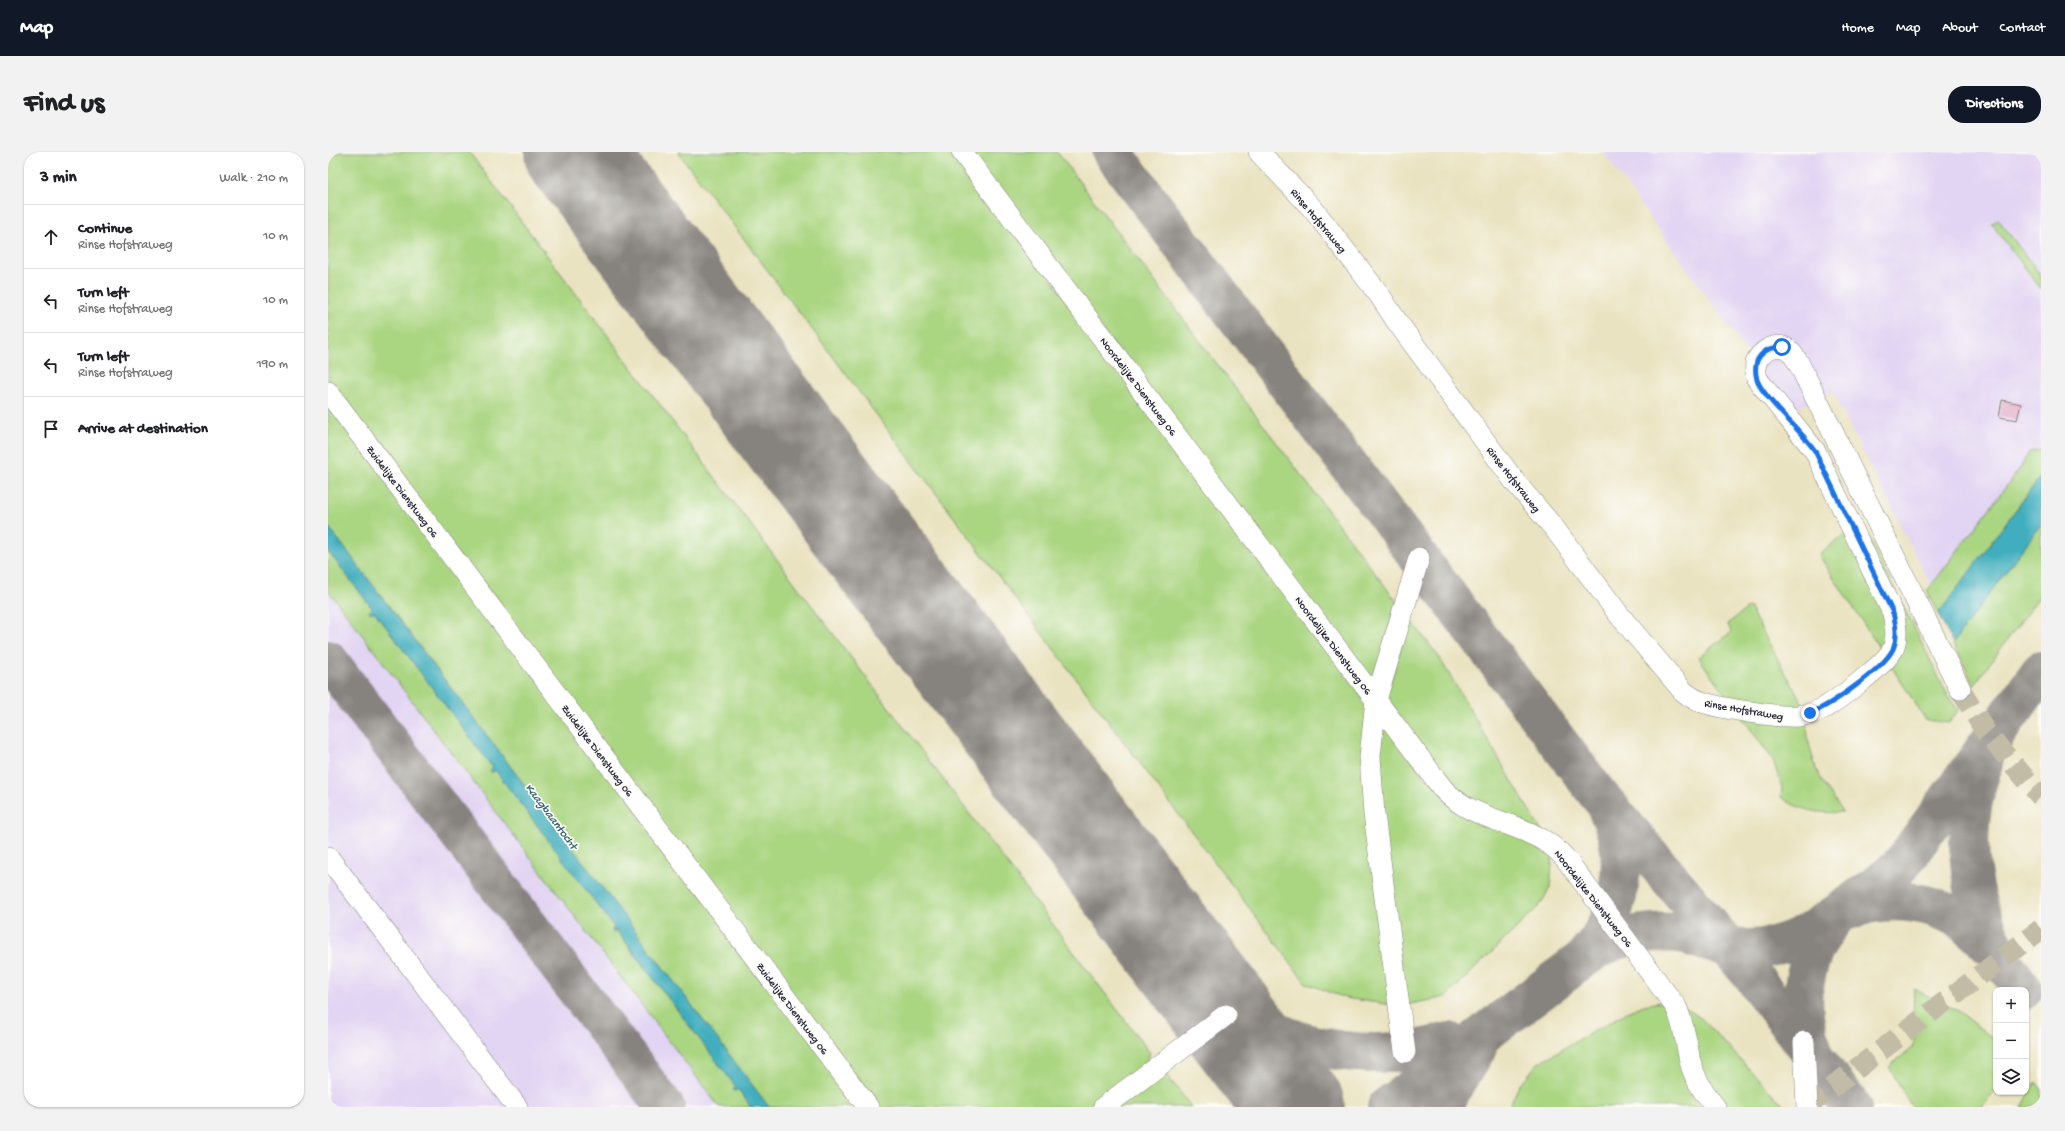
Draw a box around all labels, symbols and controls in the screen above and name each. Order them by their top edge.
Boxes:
text: Map [20,17,53,40]
text: Home [1842,20,1874,37]
text: Map [1896,20,1920,37]
text: About [1942,20,1978,37]
text: Contact [2000,20,2045,37]
button: Directions [1948,86,2041,123]
text: Find us [24,88,104,121]
text: 3 min [40,168,77,188]
text: Walk · 210 m [220,171,288,186]
street label: Rinse Hofstraweg [1287,186,1349,256]
text: Continue [78,220,132,238]
icon: ahead [40,226,62,248]
text: 10 m [263,229,288,244]
text: Rinse Hofstraweg [78,238,173,253]
text: Turn left [78,284,129,302]
icon: left [40,290,62,312]
text: 10 m [263,293,288,308]
text: Rinse Hofstraweg [78,302,173,317]
street label: Noordelijke Dienstweg 06 [1097,336,1178,439]
route start [1773,338,1791,356]
text: Turn left [78,348,129,366]
icon: left [40,354,62,376]
text: 190 m [257,357,288,372]
text: Rinse Hofstraweg [78,366,173,381]
icon: arrive [40,418,62,440]
text: Arrive at destination [78,420,208,438]
street label: Zuidelijke Dienstweg 06 [363,444,440,541]
street label: Rinse Hofstraweg [1483,444,1543,515]
street label: Noordelijke Dienstweg 06 [1292,595,1373,698]
street label: Rinse Hofstraweg [1703,697,1784,724]
street label: Zuidelijke Dienstweg 06 [558,703,635,800]
route end [1801,704,1819,722]
water label: Kaagbaantocht [521,782,581,855]
street label: Noordelijke Dienstweg 06 [1551,848,1634,950]
street label: Zuidelijke Dienstweg 06 [753,961,830,1058]
map controls [1993,987,2029,1095]
button: + [1993,987,2029,1023]
button: − [1993,1023,2029,1059]
button: layers [1993,1059,2029,1095]

